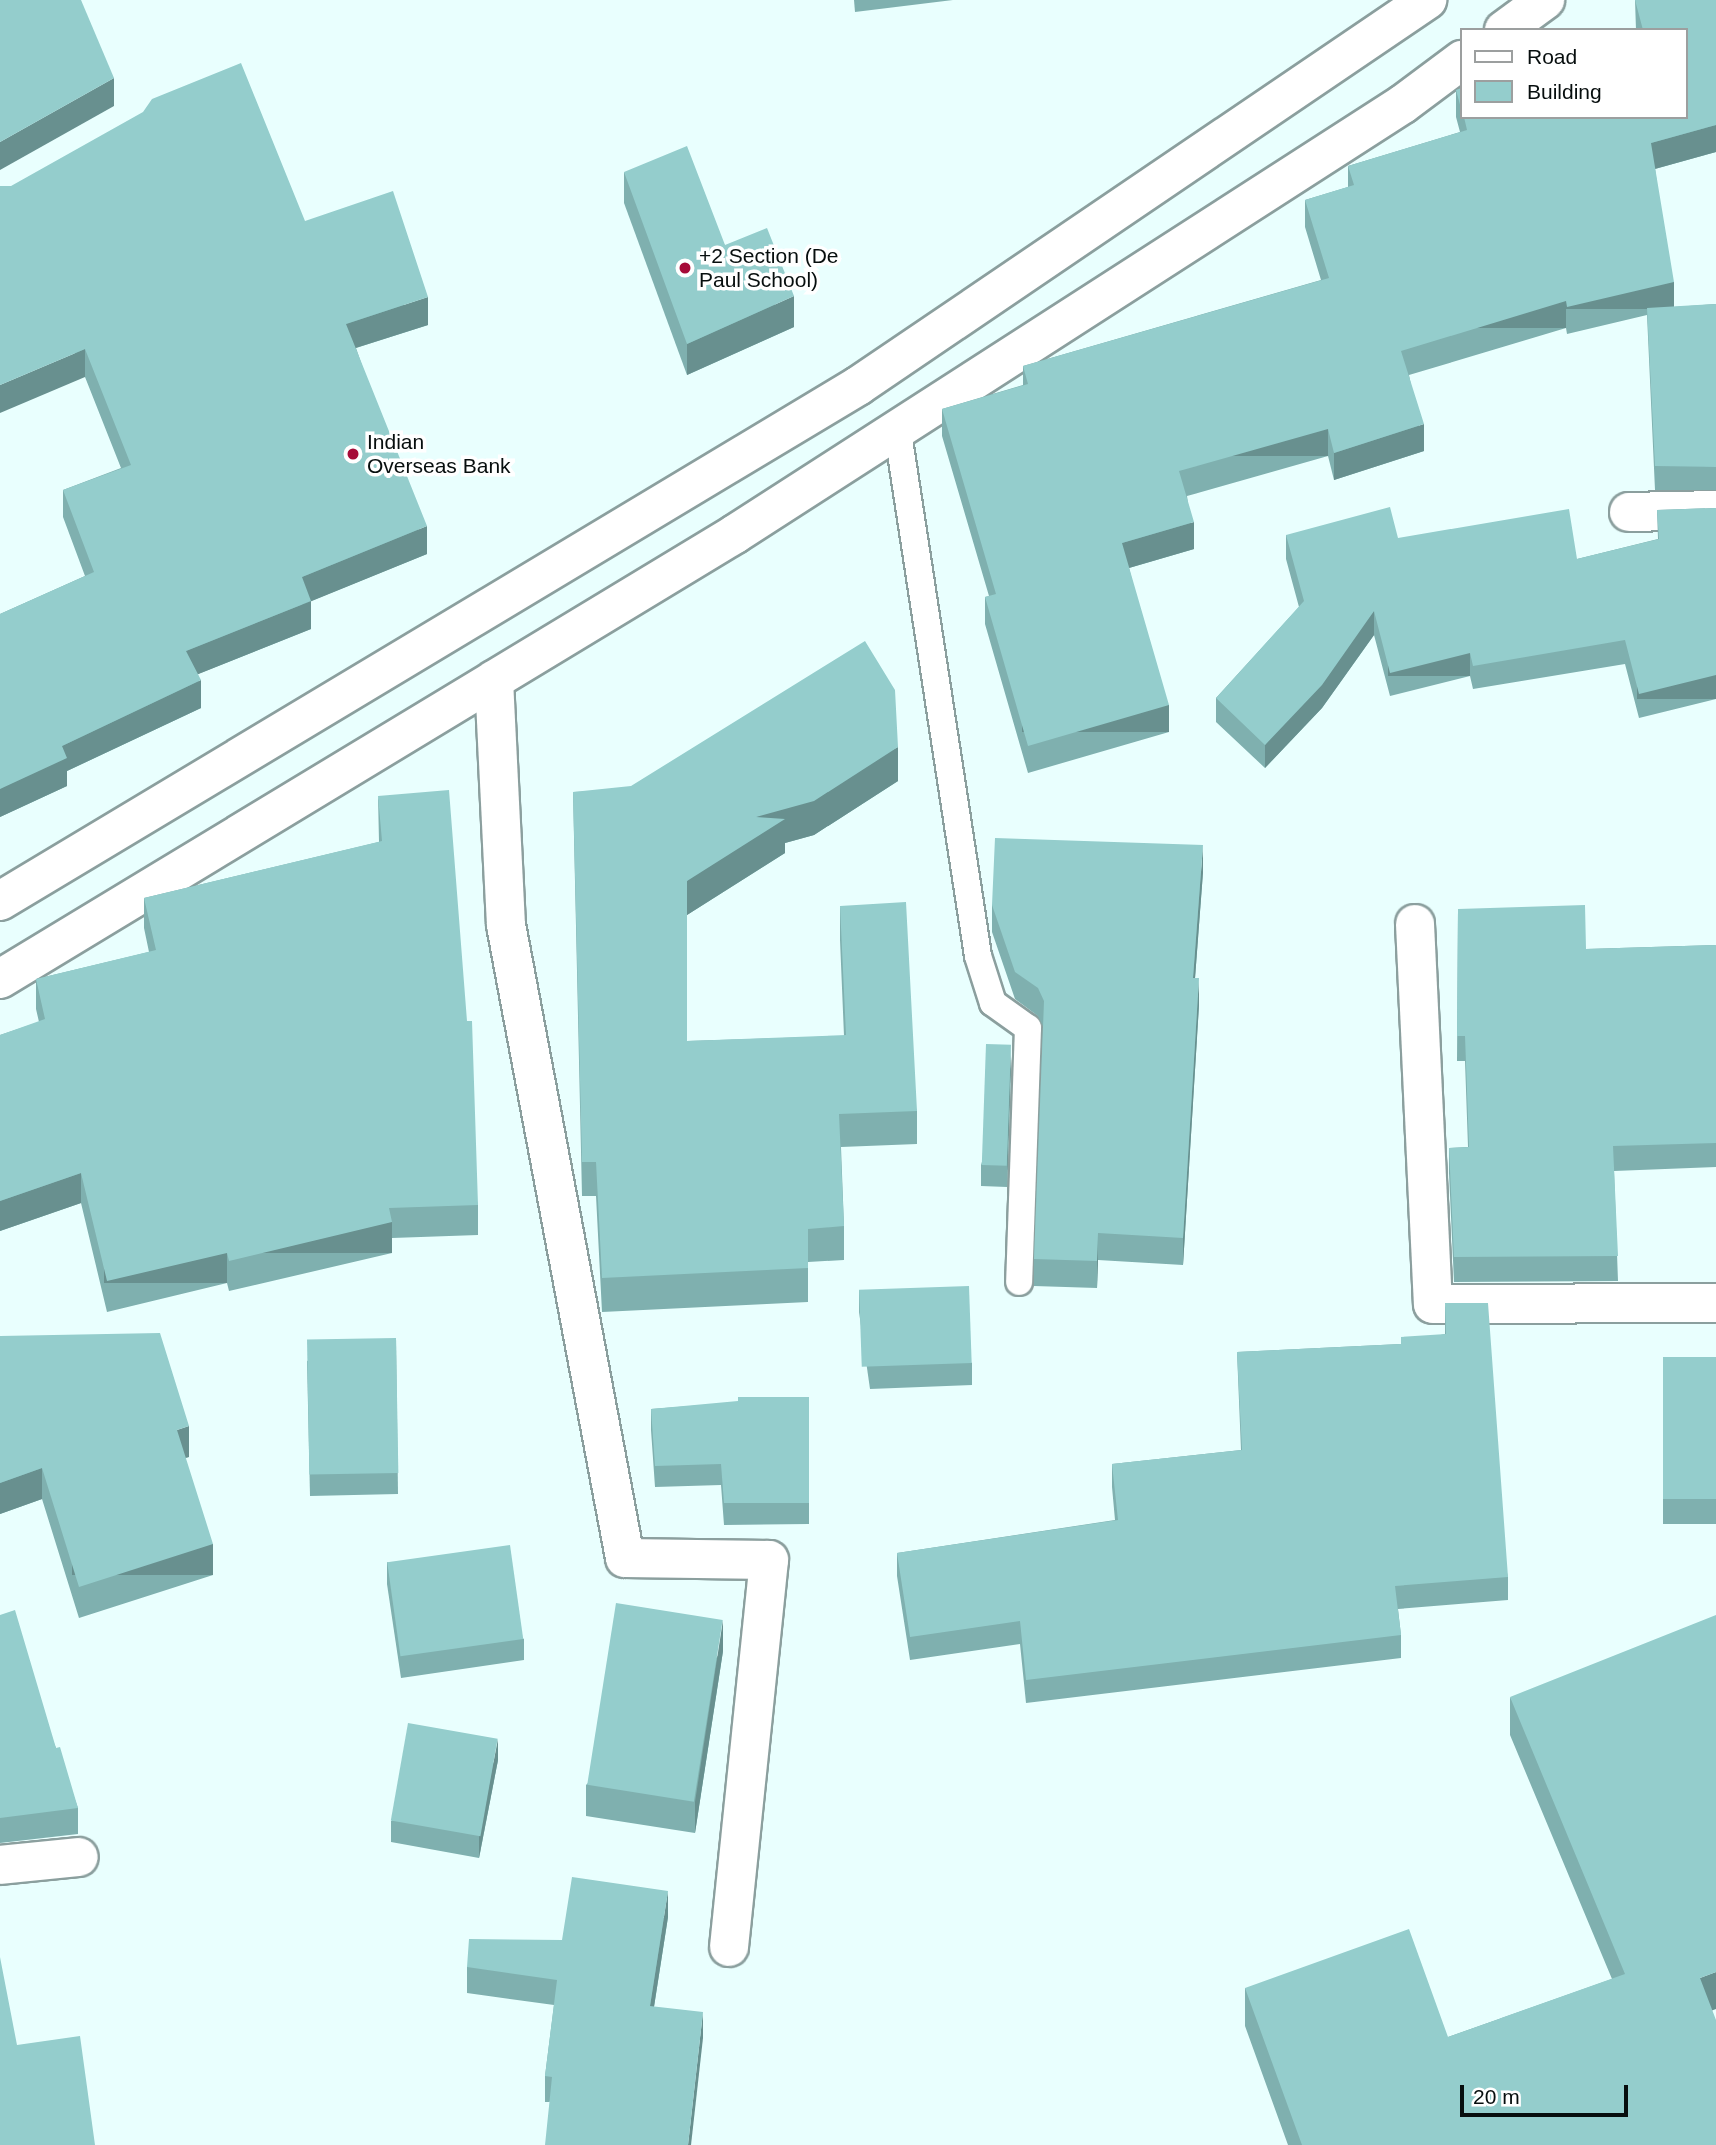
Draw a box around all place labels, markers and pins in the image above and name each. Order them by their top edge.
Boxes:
place label: +2 Section (De Paul School) [699,243,838,293]
marker: +2 Section (De Paul School) [677,260,693,276]
place label: Indian Overseas Bank [367,429,511,479]
marker: Indian Overseas Bank [345,446,361,462]

